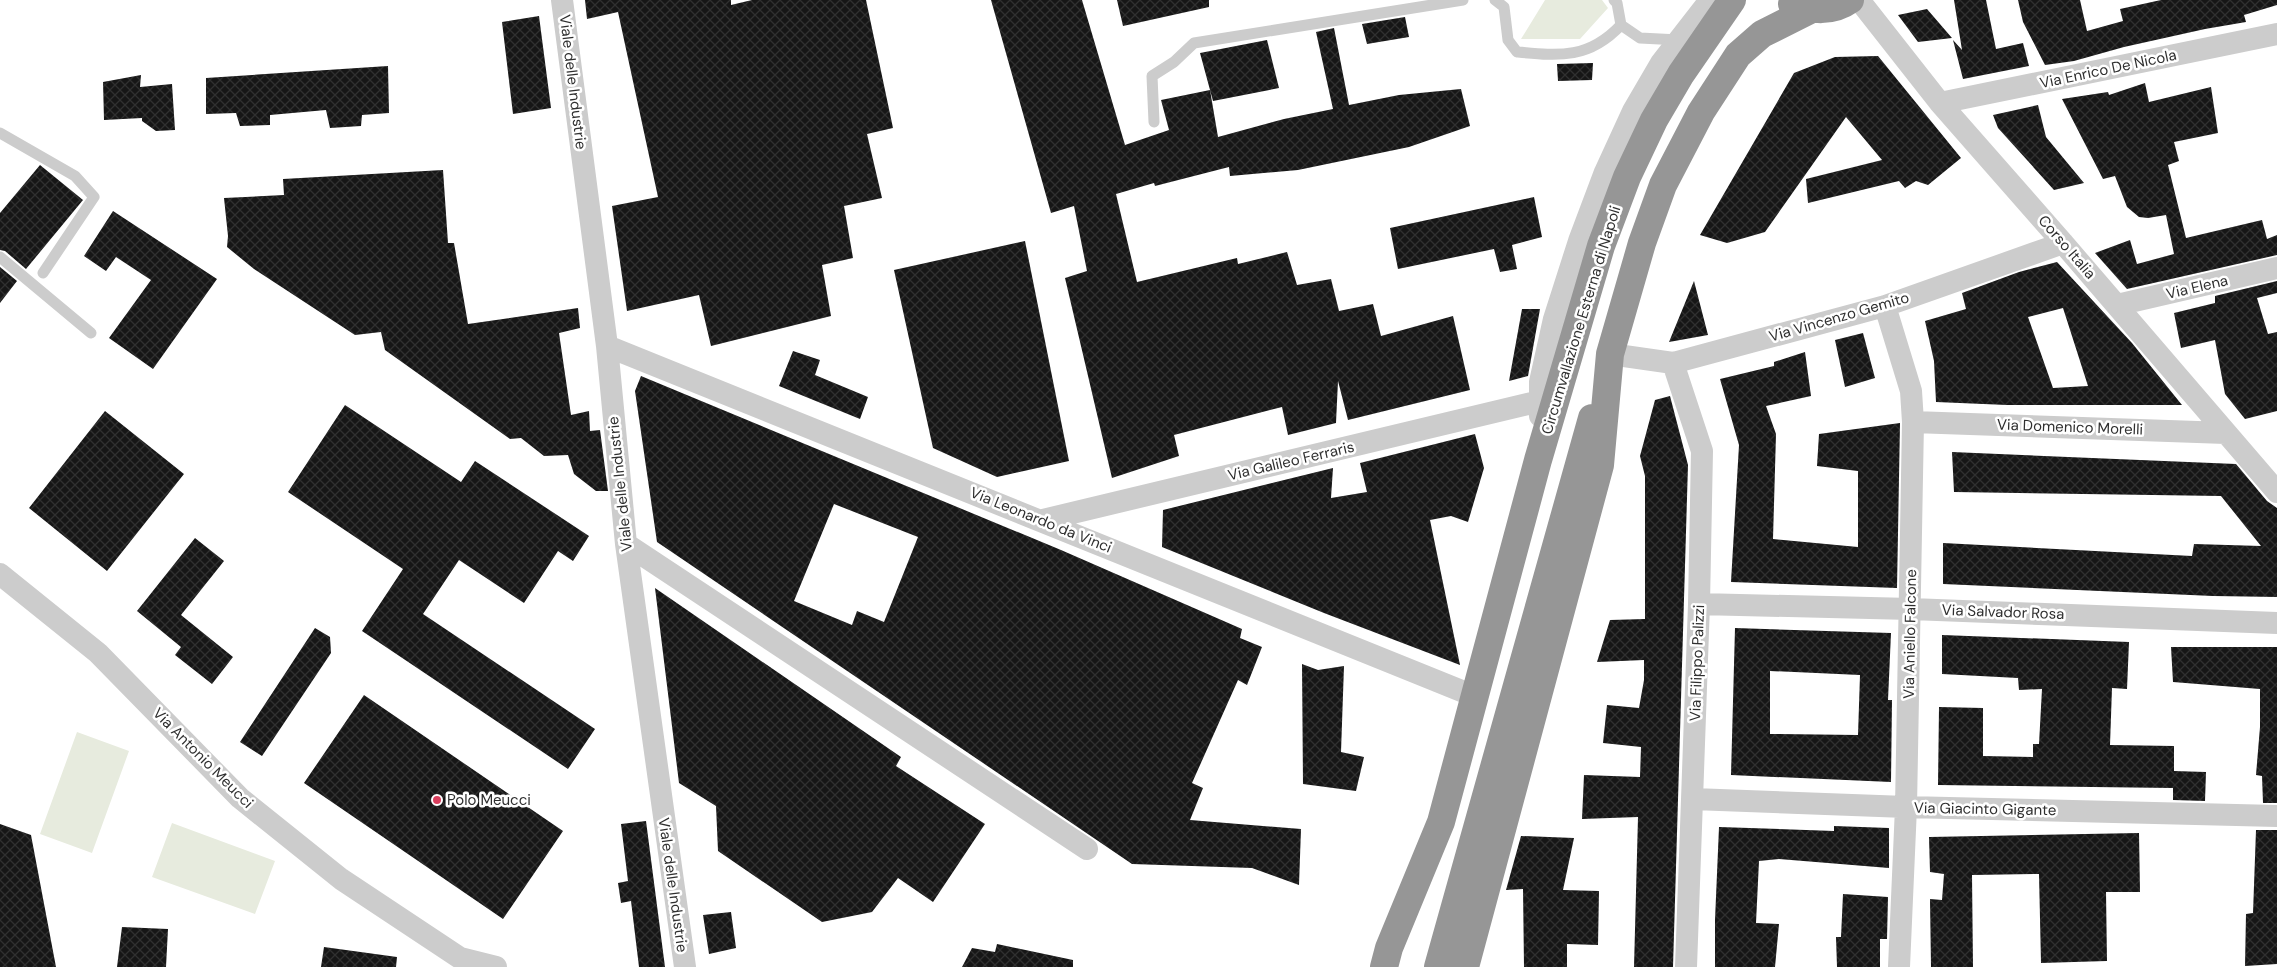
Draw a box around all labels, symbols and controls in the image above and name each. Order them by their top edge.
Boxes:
street label: Viale delle Industrie [555,13,591,151]
street label: Via Enrico De Nicola [2038,45,2178,93]
street label: Circumvallazione Esterna di Napoli [1537,203,1625,437]
street label: Corso Italia [2034,211,2100,283]
street label: Via Elena [2164,270,2230,304]
street label: Via Vincenzo Gemito [1767,287,1912,347]
street label: Via Domenico Morelli [1997,414,2143,440]
street label: Viale delle Industrie [603,415,637,553]
street label: Via Galileo Ferraris [1226,437,1356,485]
street label: Via Leonardo da Vinci [967,482,1115,558]
street label: Via Aniello Falcone [1899,569,1921,699]
street label: Via Salvador Rosa [1941,600,2065,624]
street label: Via Filippo Palizzi [1685,604,1709,722]
street label: Via Antonio Meucci [148,703,258,813]
place label: Polo Meucci [447,790,531,810]
marker: Polo Meucci [431,794,443,806]
street label: Via Giacinto Gigante [1914,798,2056,820]
street label: Viale delle Industrie [654,816,692,954]

